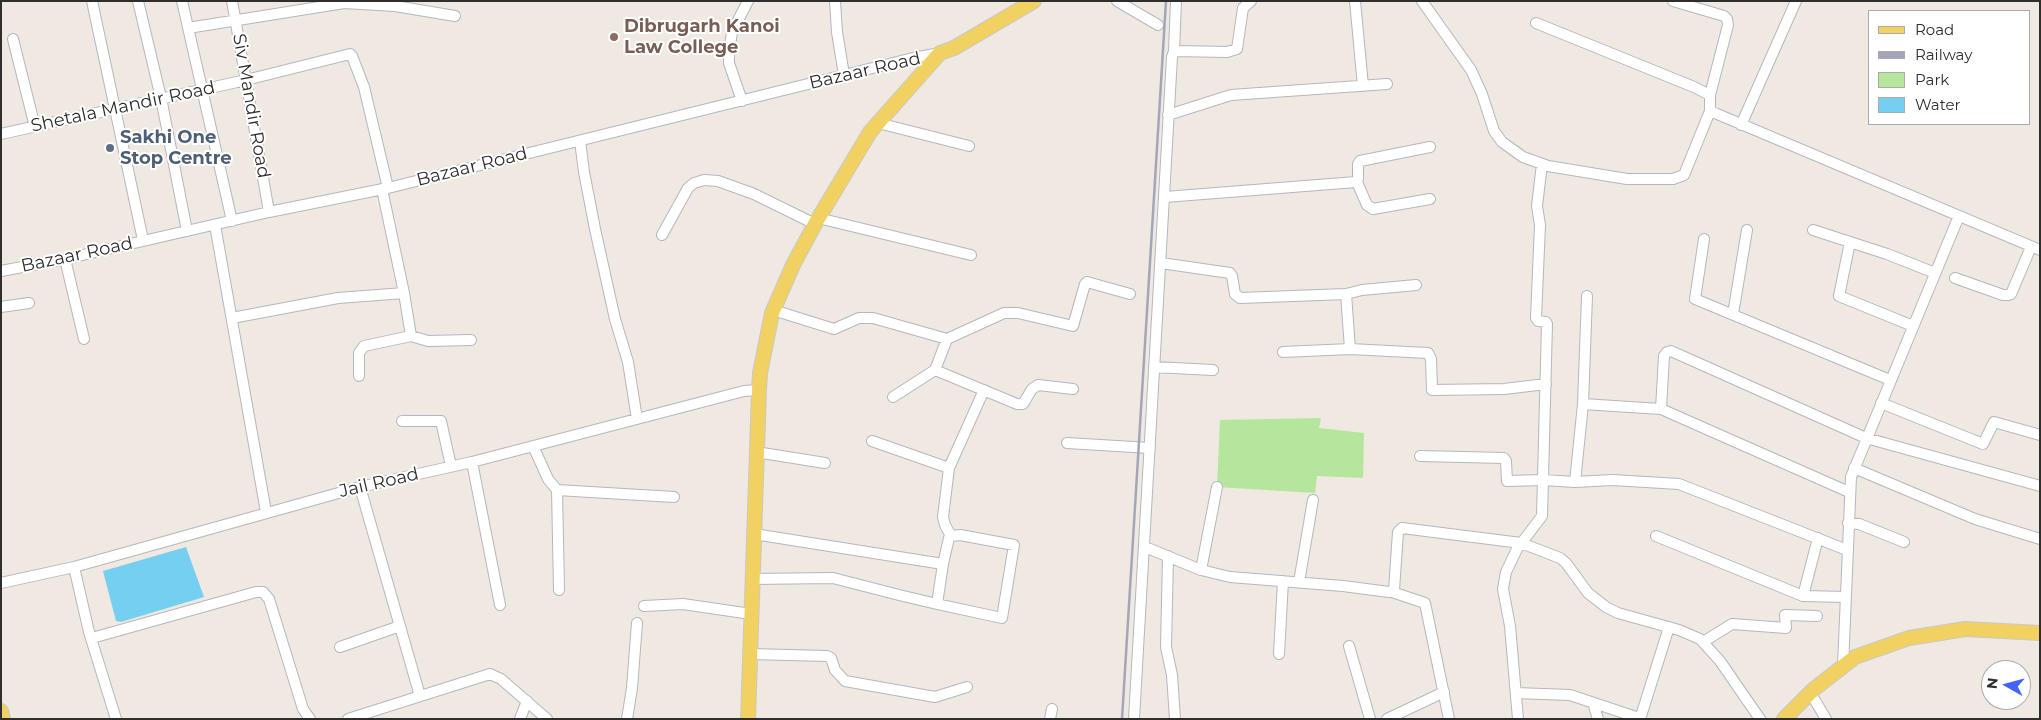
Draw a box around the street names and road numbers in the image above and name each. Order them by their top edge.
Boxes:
street label: Siv Mandir Road [228,32,274,180]
street label: Bazaar Road [807,48,923,94]
street label: Shetala Mandir Road [29,77,217,137]
street label: Bazaar Road [414,143,530,191]
street label: Bazaar Road [19,233,135,277]
street label: Jail Road [337,463,421,503]

